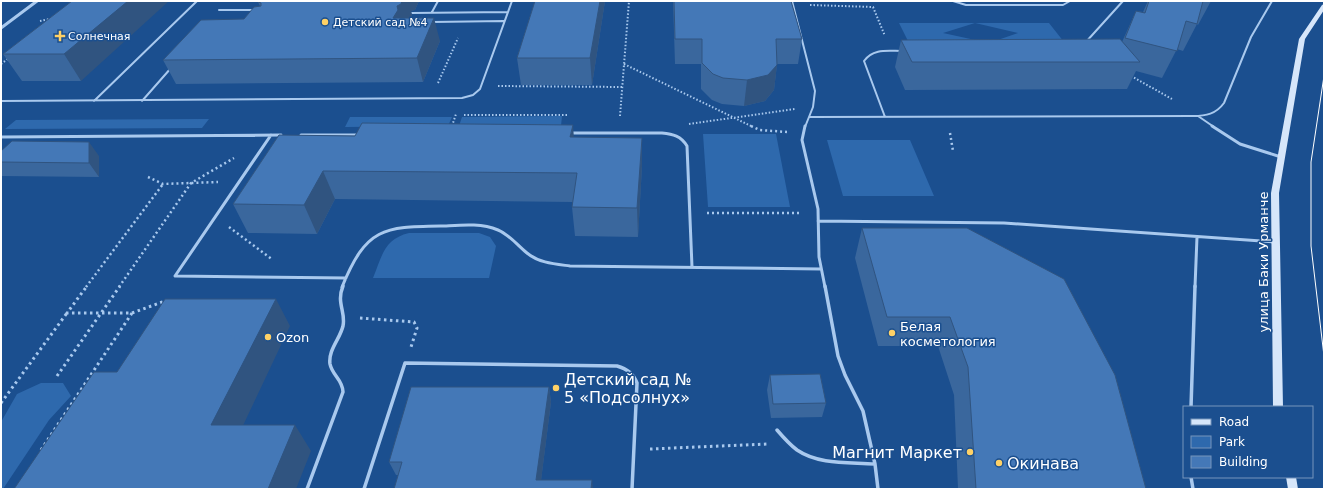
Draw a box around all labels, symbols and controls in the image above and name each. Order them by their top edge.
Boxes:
place label: Детский сад №4 [333,16,428,29]
marker: Детский сад №4 [320,17,330,27]
place label: Солнечная [68,30,130,43]
marker: Солнечная [55,31,65,41]
street label: улица Баки Урманче [1256,192,1271,332]
place label: Белая косметология [900,319,996,349]
marker: Белая косметология [887,328,897,338]
place label: Ozon [276,330,309,345]
marker: Ozon [263,332,273,342]
place label: Детский сад № 5 «Подсолнух» [564,370,691,407]
marker: Детский сад № 5 «Подсолнух» [551,383,561,393]
legend [1183,406,1313,478]
text: Road [1219,415,1249,429]
text: Park [1219,435,1245,449]
place label: Магнит Маркет [832,443,962,462]
marker: Магнит Маркет [965,447,975,457]
place label: Окинава [1007,454,1079,473]
text: Building [1219,455,1268,469]
marker: Окинава [994,458,1004,468]

